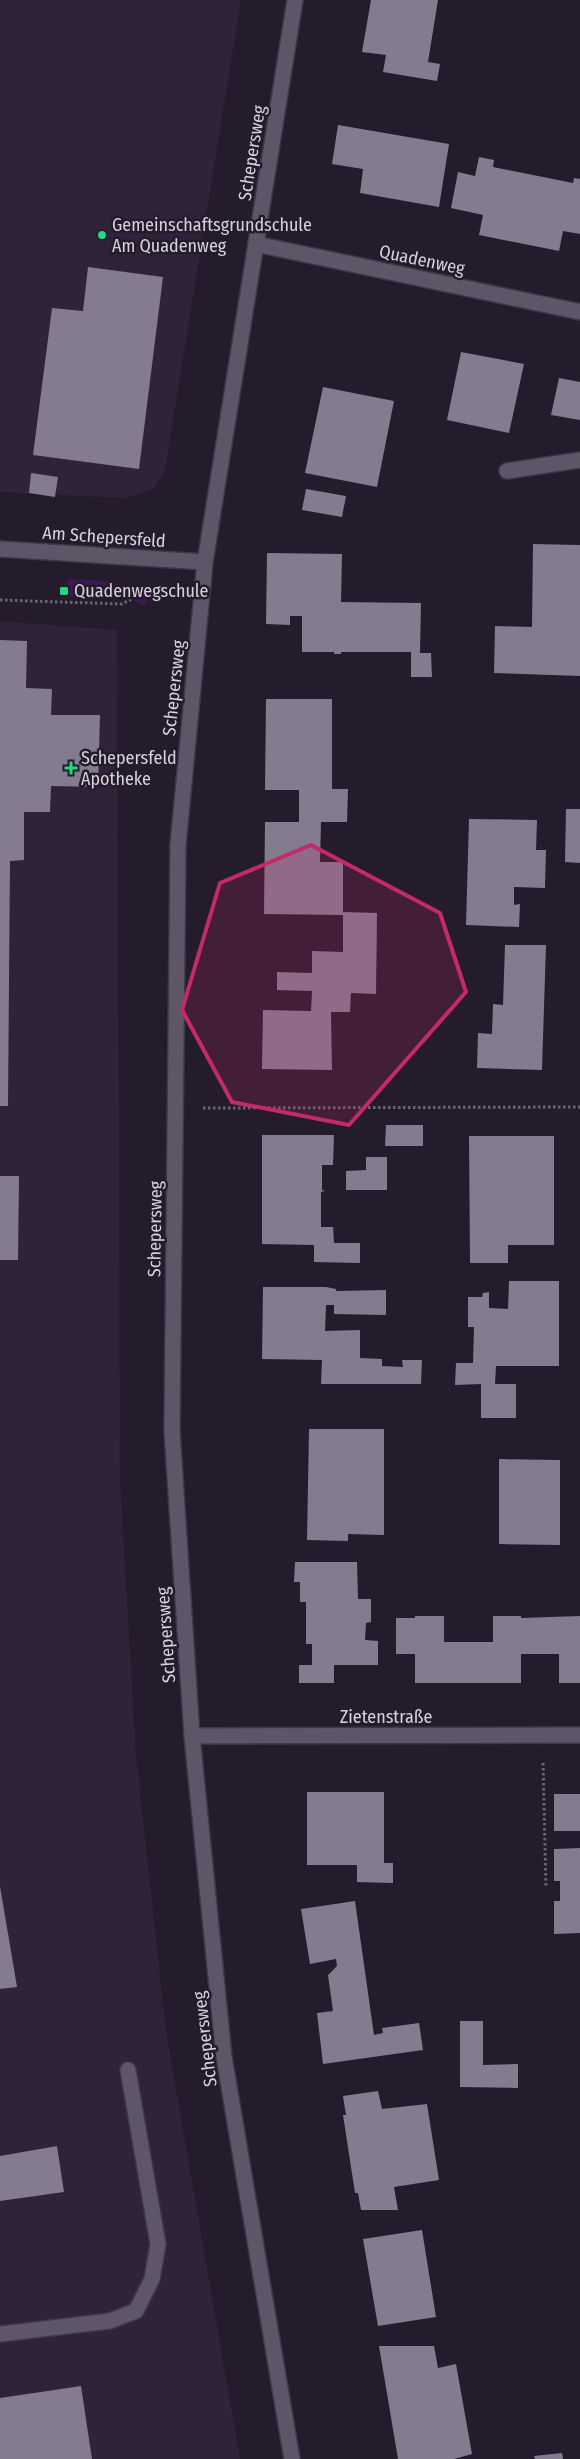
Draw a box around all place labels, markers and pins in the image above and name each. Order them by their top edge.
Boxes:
place label: Gemeinschaftsgrundschule Am Quadenweg [112,214,312,257]
marker: Gemeinschaftsgrundschule Am Quadenweg [96,229,108,241]
place label: Quadenwegschule [74,580,209,602]
marker: Quadenwegschule [58,585,70,597]
place label: Schepersfeld Apotheke [81,747,177,790]
marker: Schepersfeld Apotheke [65,762,77,774]

